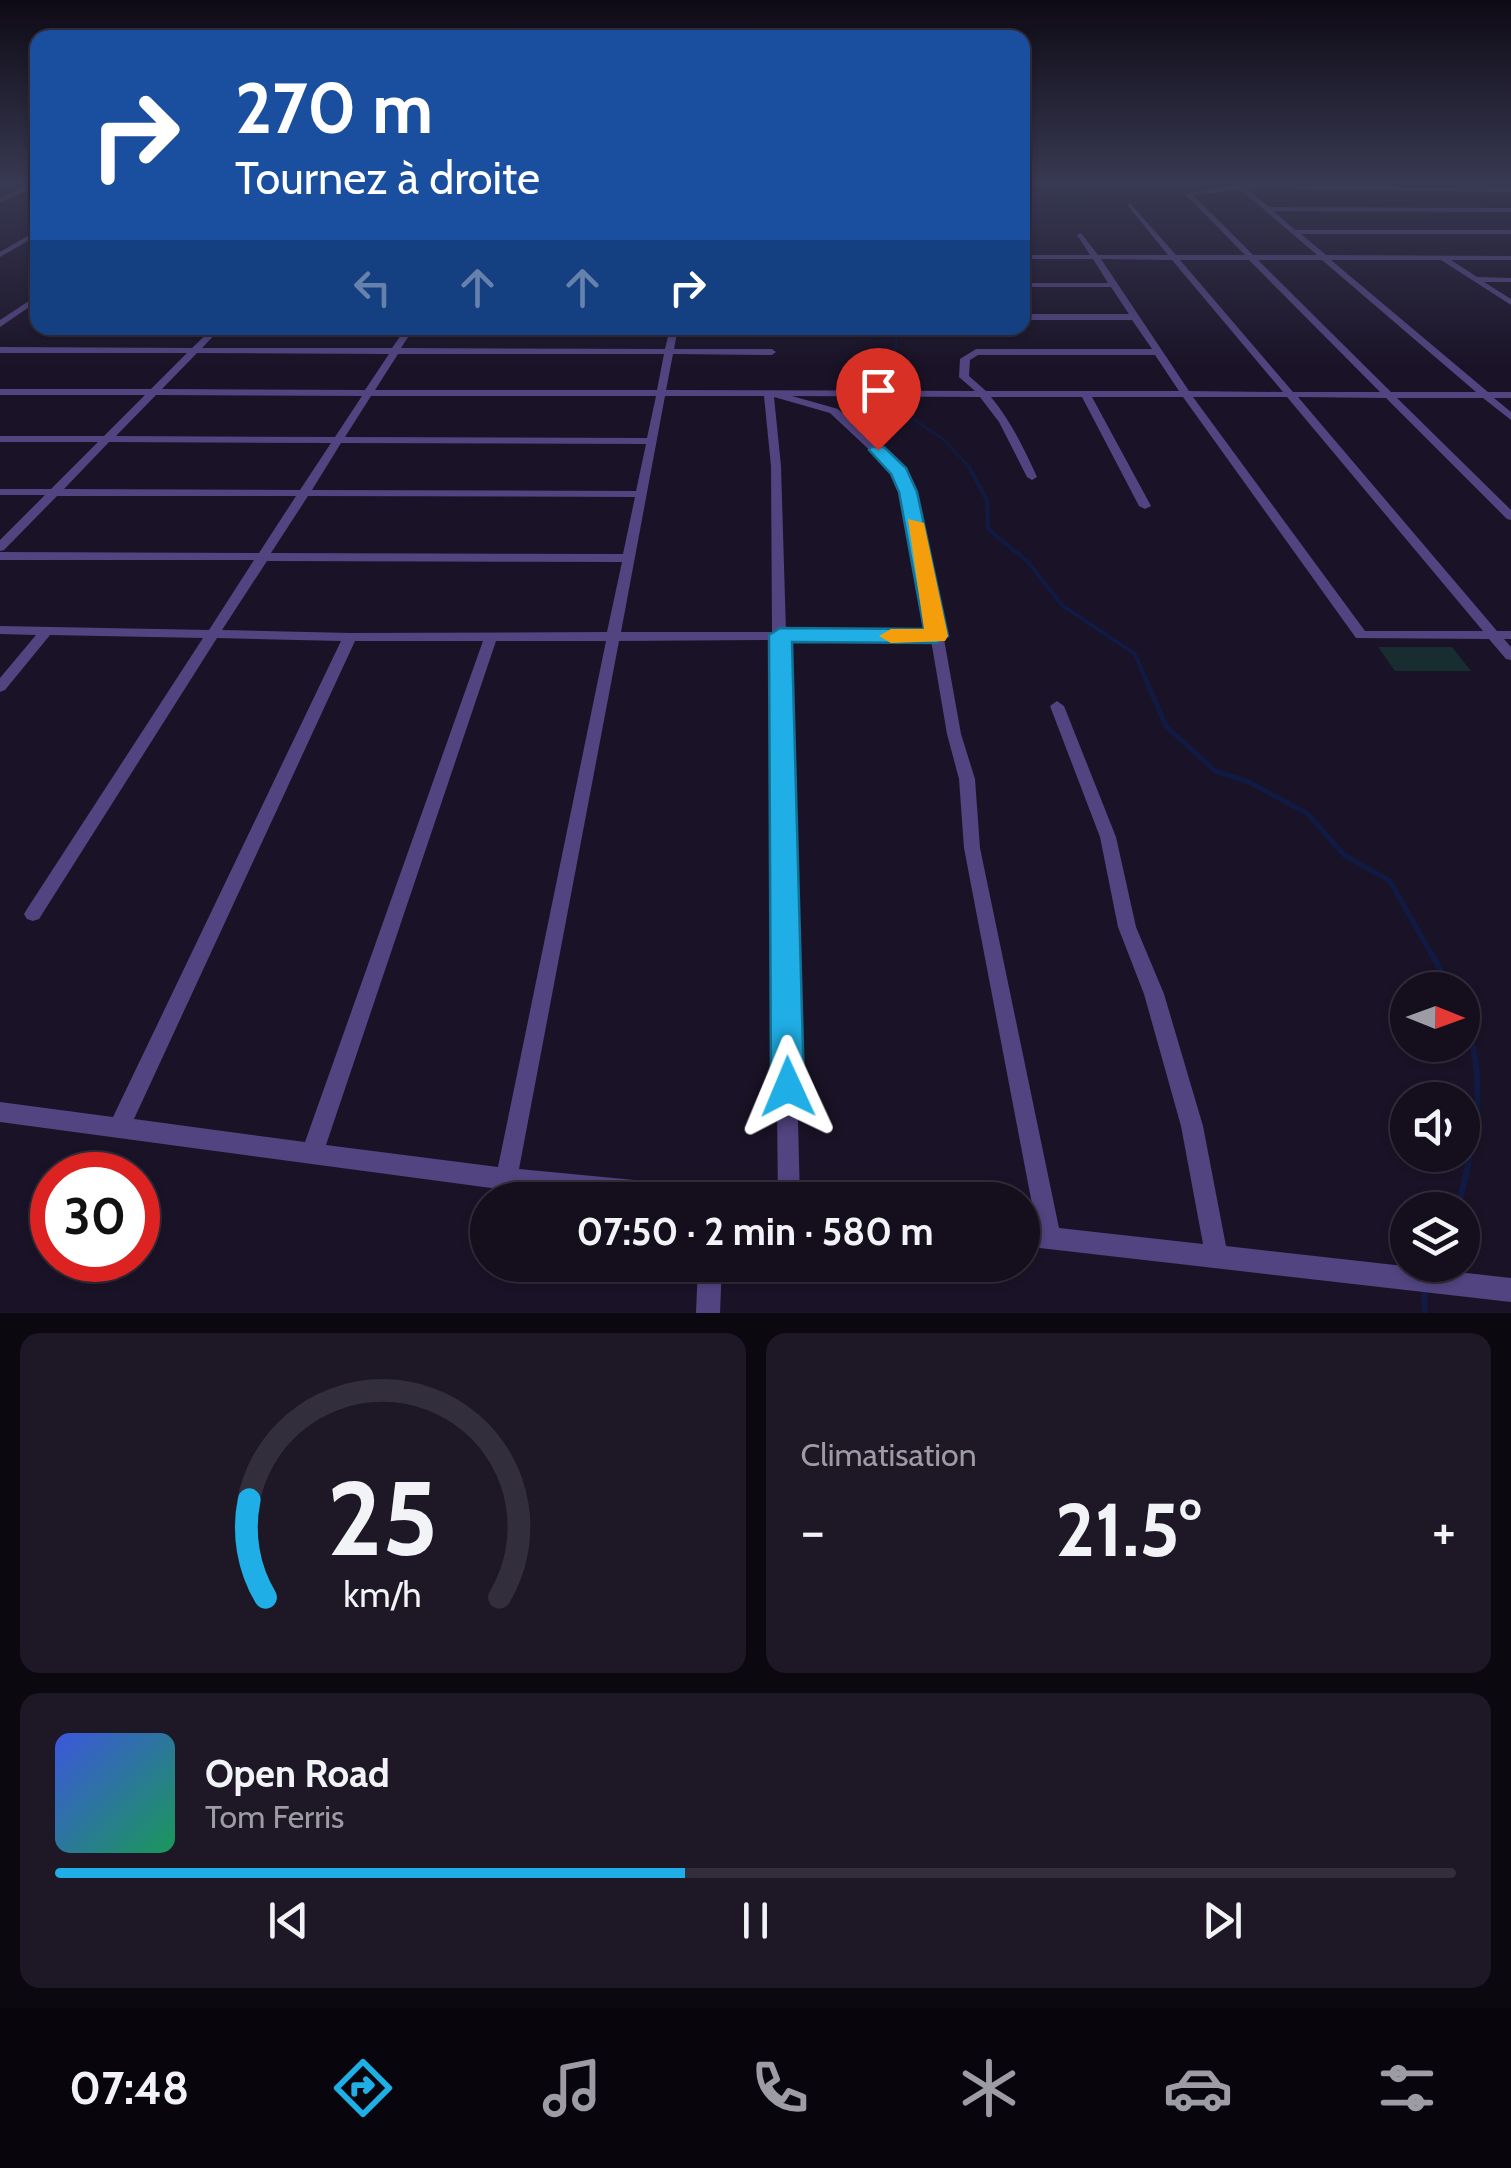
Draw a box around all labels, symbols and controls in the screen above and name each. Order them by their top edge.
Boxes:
text: 270 m [235,65,433,151]
icon: right [70,70,200,200]
text: Tournez à droite [235,151,540,205]
icon: left [345,260,400,315]
icon: ahead [450,260,505,315]
icon: ahead [555,260,610,315]
icon: right [660,260,715,315]
pin [836,348,921,451]
icon: arrive [851,363,906,418]
north arrow [1390,972,1480,1062]
map controls [1390,972,1480,1282]
position arrow [736,1035,840,1139]
button: sound [1390,1082,1480,1172]
speed limit sign: 30 [30,1152,160,1282]
button: layers [1390,1192,1480,1282]
text: 07:50 · 2 min · 580 m [576,1208,934,1255]
text: Climatisation [801,1435,977,1474]
text: 25 [327,1455,438,1581]
text: 21.5° [1055,1484,1201,1575]
text: − [801,1497,825,1564]
text: + [1432,1497,1456,1564]
text: km/h [344,1573,422,1616]
text: Open Road [205,1750,390,1797]
text: Tom Ferris [205,1797,344,1836]
icon: previous [261,1893,316,1948]
icon: pause [728,1893,783,1948]
icon: next [1195,1893,1250,1948]
icon: directions [328,2053,398,2123]
icon: music [537,2053,607,2123]
icon: phone [745,2053,815,2123]
icon: climate [954,2053,1024,2123]
icon: car [1163,2053,1233,2123]
icon: filters [1372,2053,1442,2123]
text: 07:48 [69,2061,189,2115]

